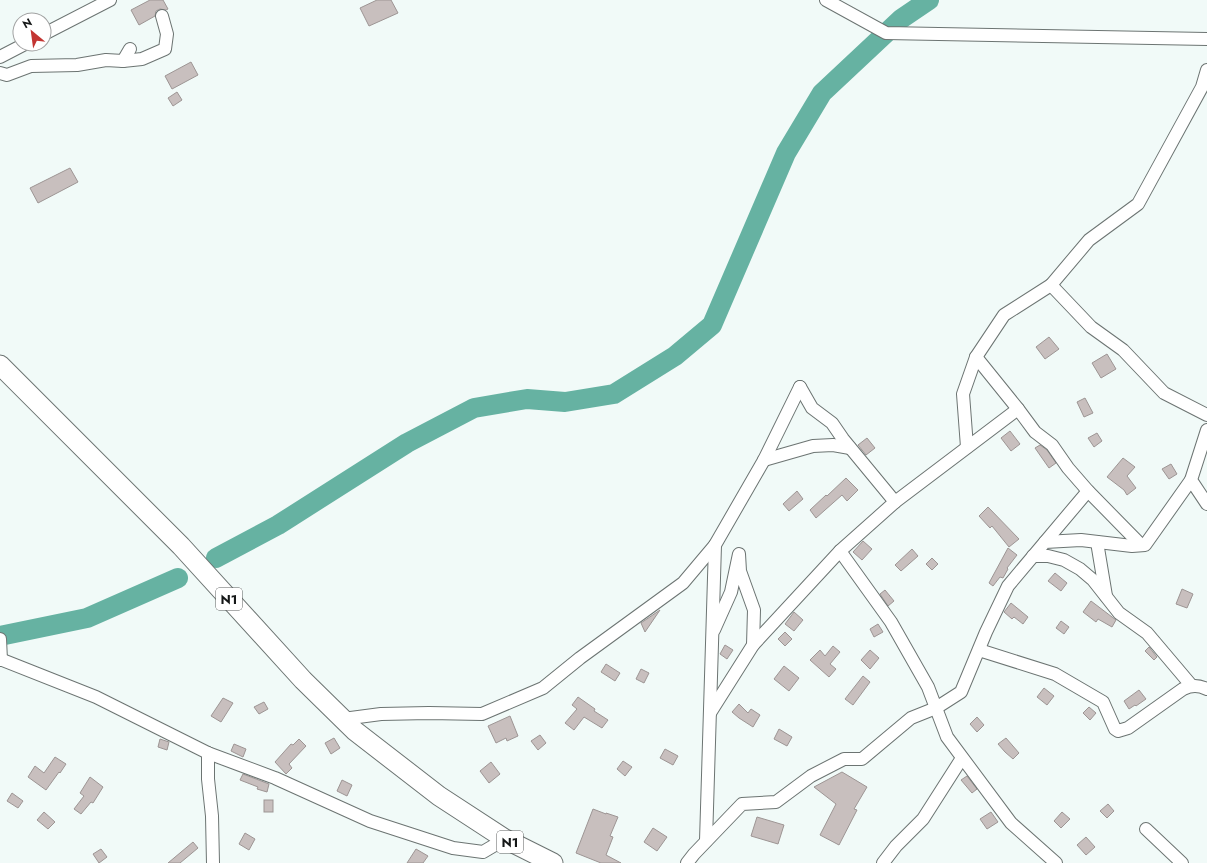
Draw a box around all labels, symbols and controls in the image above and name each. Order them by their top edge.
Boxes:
north arrow [12,12,52,52]
text: N [19,14,35,32]
road number: N1 [216,588,242,610]
road number: N1 [497,831,523,853]

